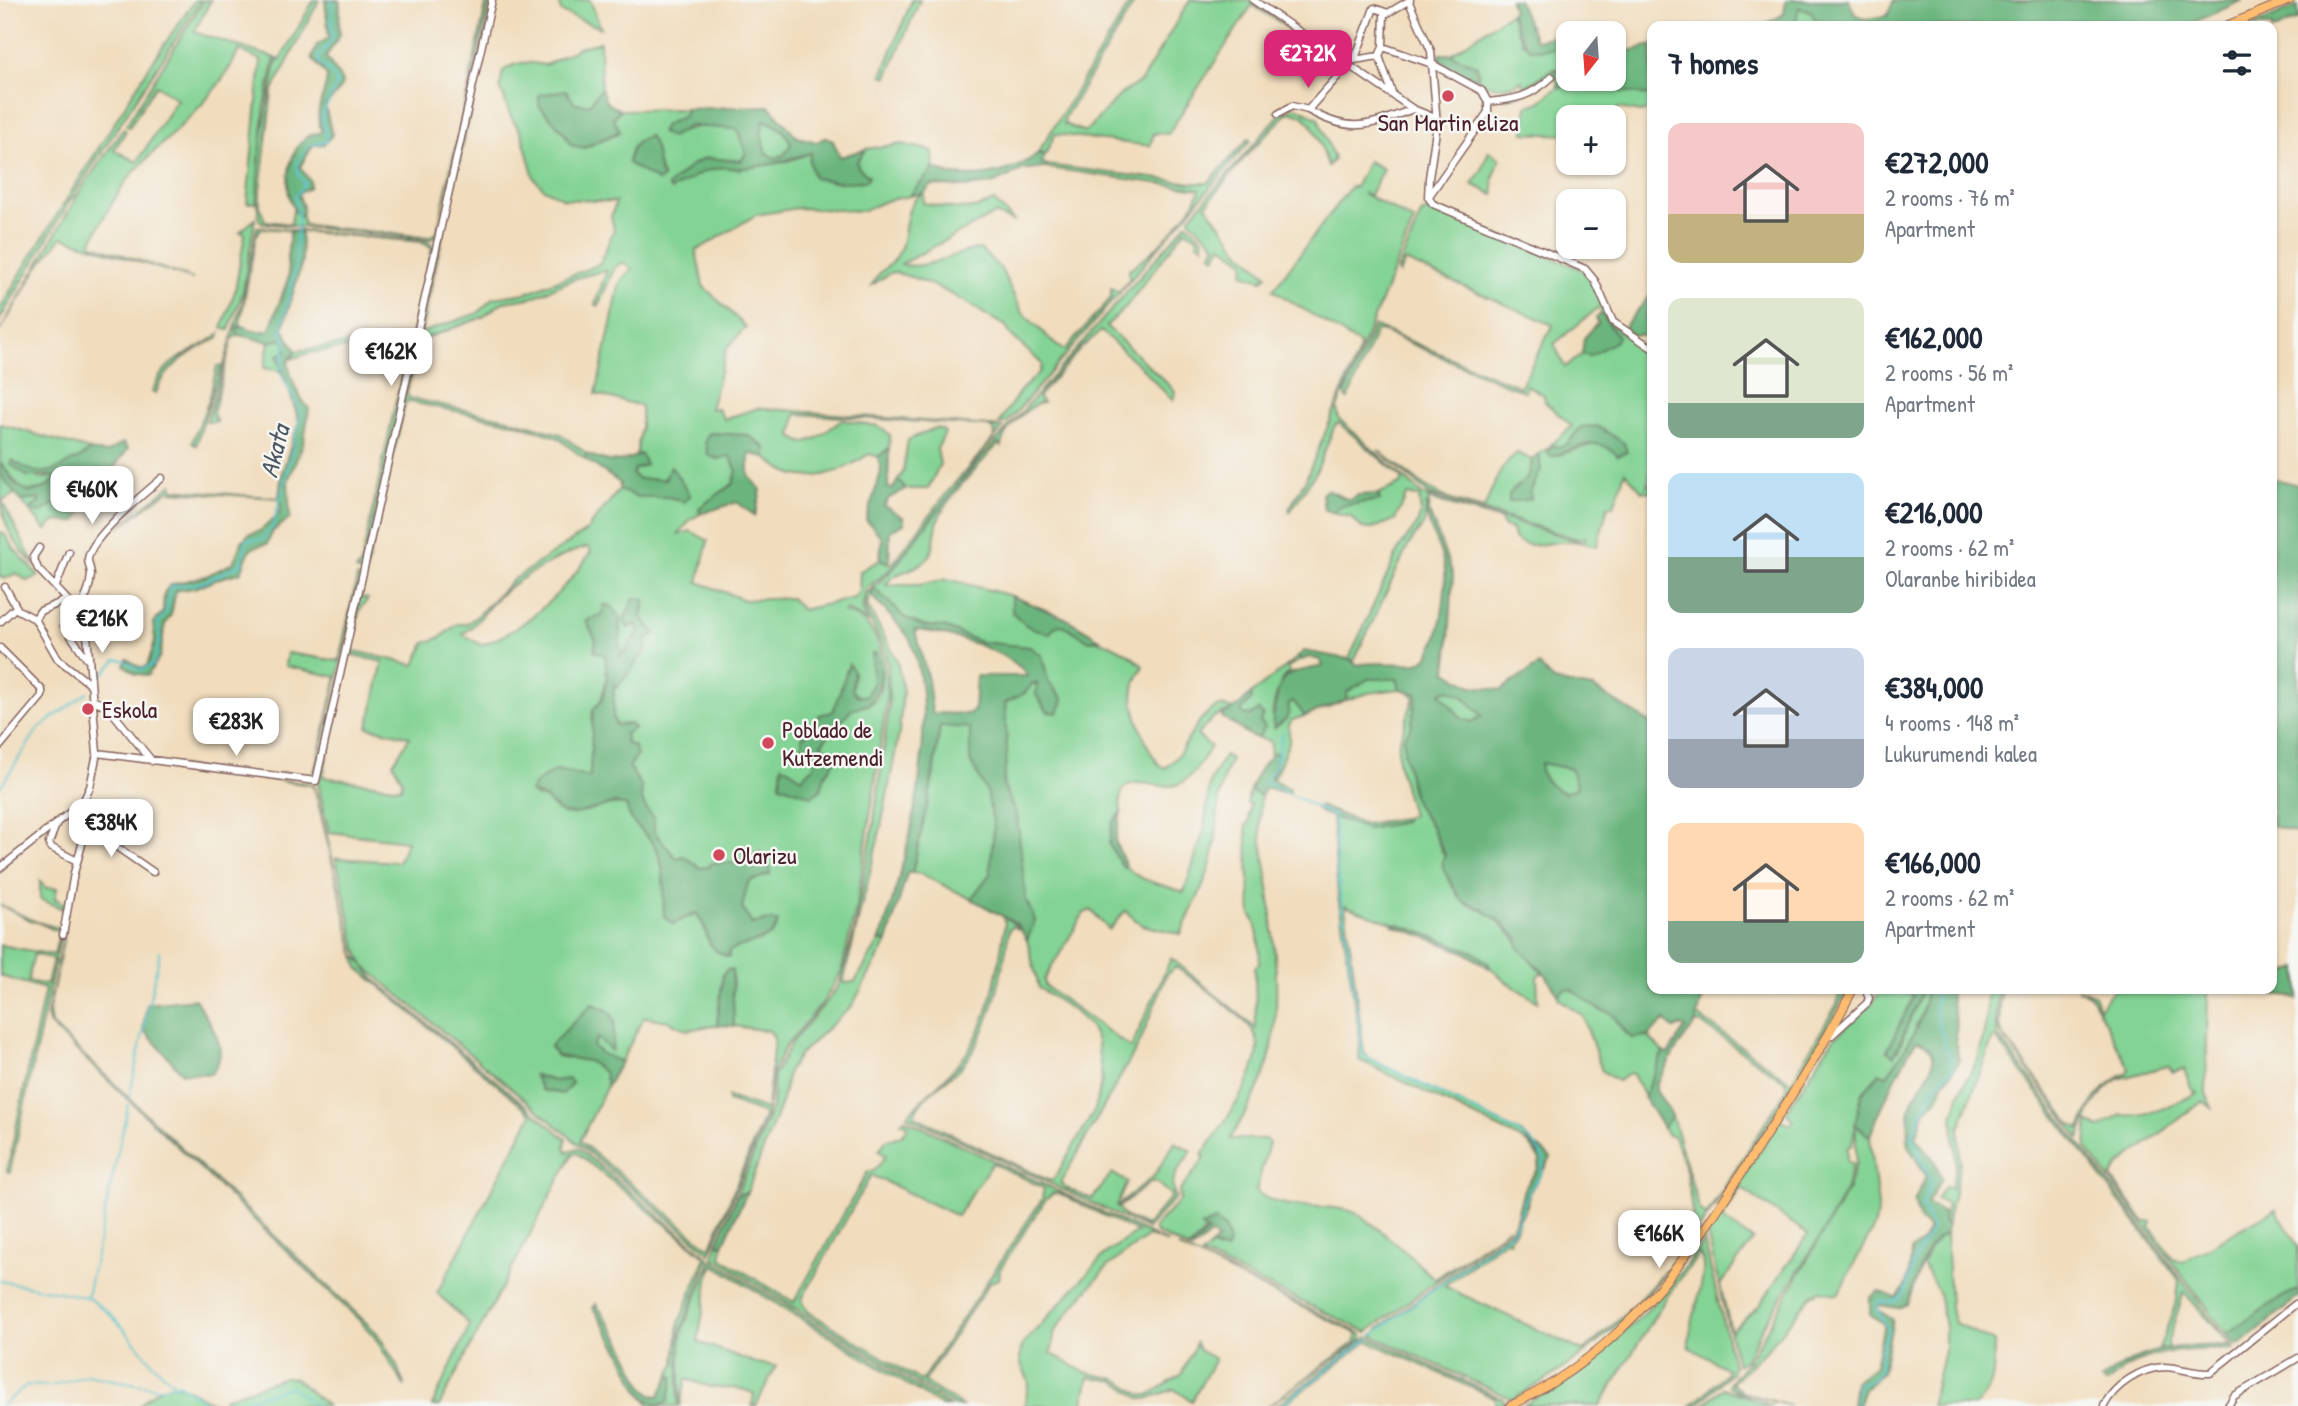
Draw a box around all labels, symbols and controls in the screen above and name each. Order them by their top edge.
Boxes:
north arrow [1556,21,1626,91]
map controls [1556,21,1626,259]
pin: €272K [1259,31,1357,90]
text: €272K [1280,37,1336,68]
text: 7 homes [1668,43,1758,83]
icon: filters [2218,44,2256,82]
marker: San Martin eliza [1440,88,1456,104]
button: + [1556,105,1626,175]
place label: San Martin eliza [1378,106,1518,138]
text: €272,000 [1885,142,1989,182]
icon: home [1724,151,1808,235]
text: 2 rooms · 76 m² [1885,182,2015,213]
button: − [1556,189,1626,259]
text: Apartment [1885,213,1975,244]
text: €162,000 [1885,317,1983,357]
icon: home [1724,326,1808,410]
pin: €162K [342,328,440,388]
text: €162K [365,335,417,366]
text: 2 rooms · 56 m² [1885,357,2013,388]
text: Apartment [1885,388,1975,419]
water label: Akata [251,418,298,481]
pin: €460K [43,466,141,526]
text: €460K [66,473,118,504]
text: €216,000 [1885,492,1983,532]
icon: home [1724,501,1808,585]
text: 2 rooms · 62 m² [1885,532,2014,563]
text: Olaranbe hiribidea [1885,563,2036,594]
pin: €216K [53,596,151,655]
text: €216K [76,602,128,633]
text: €384,000 [1885,667,1984,707]
icon: home [1724,676,1808,760]
place label: Eskola [102,693,157,725]
pin: €283K [187,698,285,758]
marker: Eskola [80,701,96,717]
text: €283K [209,705,263,736]
text: 4 rooms · 148 m² [1885,707,2019,738]
place label: Poblado de Kutzemendi [782,713,884,773]
marker: Poblado de Kutzemendi [760,735,776,751]
text: Lukurumendi kalea [1885,738,2037,769]
pin: €384K [62,800,160,859]
text: €384K [85,806,137,837]
place label: Olarizu [733,839,797,871]
text: €166,000 [1885,842,1981,882]
marker: Olarizu [711,847,727,863]
icon: home [1724,851,1808,935]
text: 2 rooms · 62 m² [1885,882,2014,913]
text: Apartment [1885,913,1975,944]
pin: €166K [1610,1210,1708,1270]
text: €166K [1634,1217,1684,1248]

